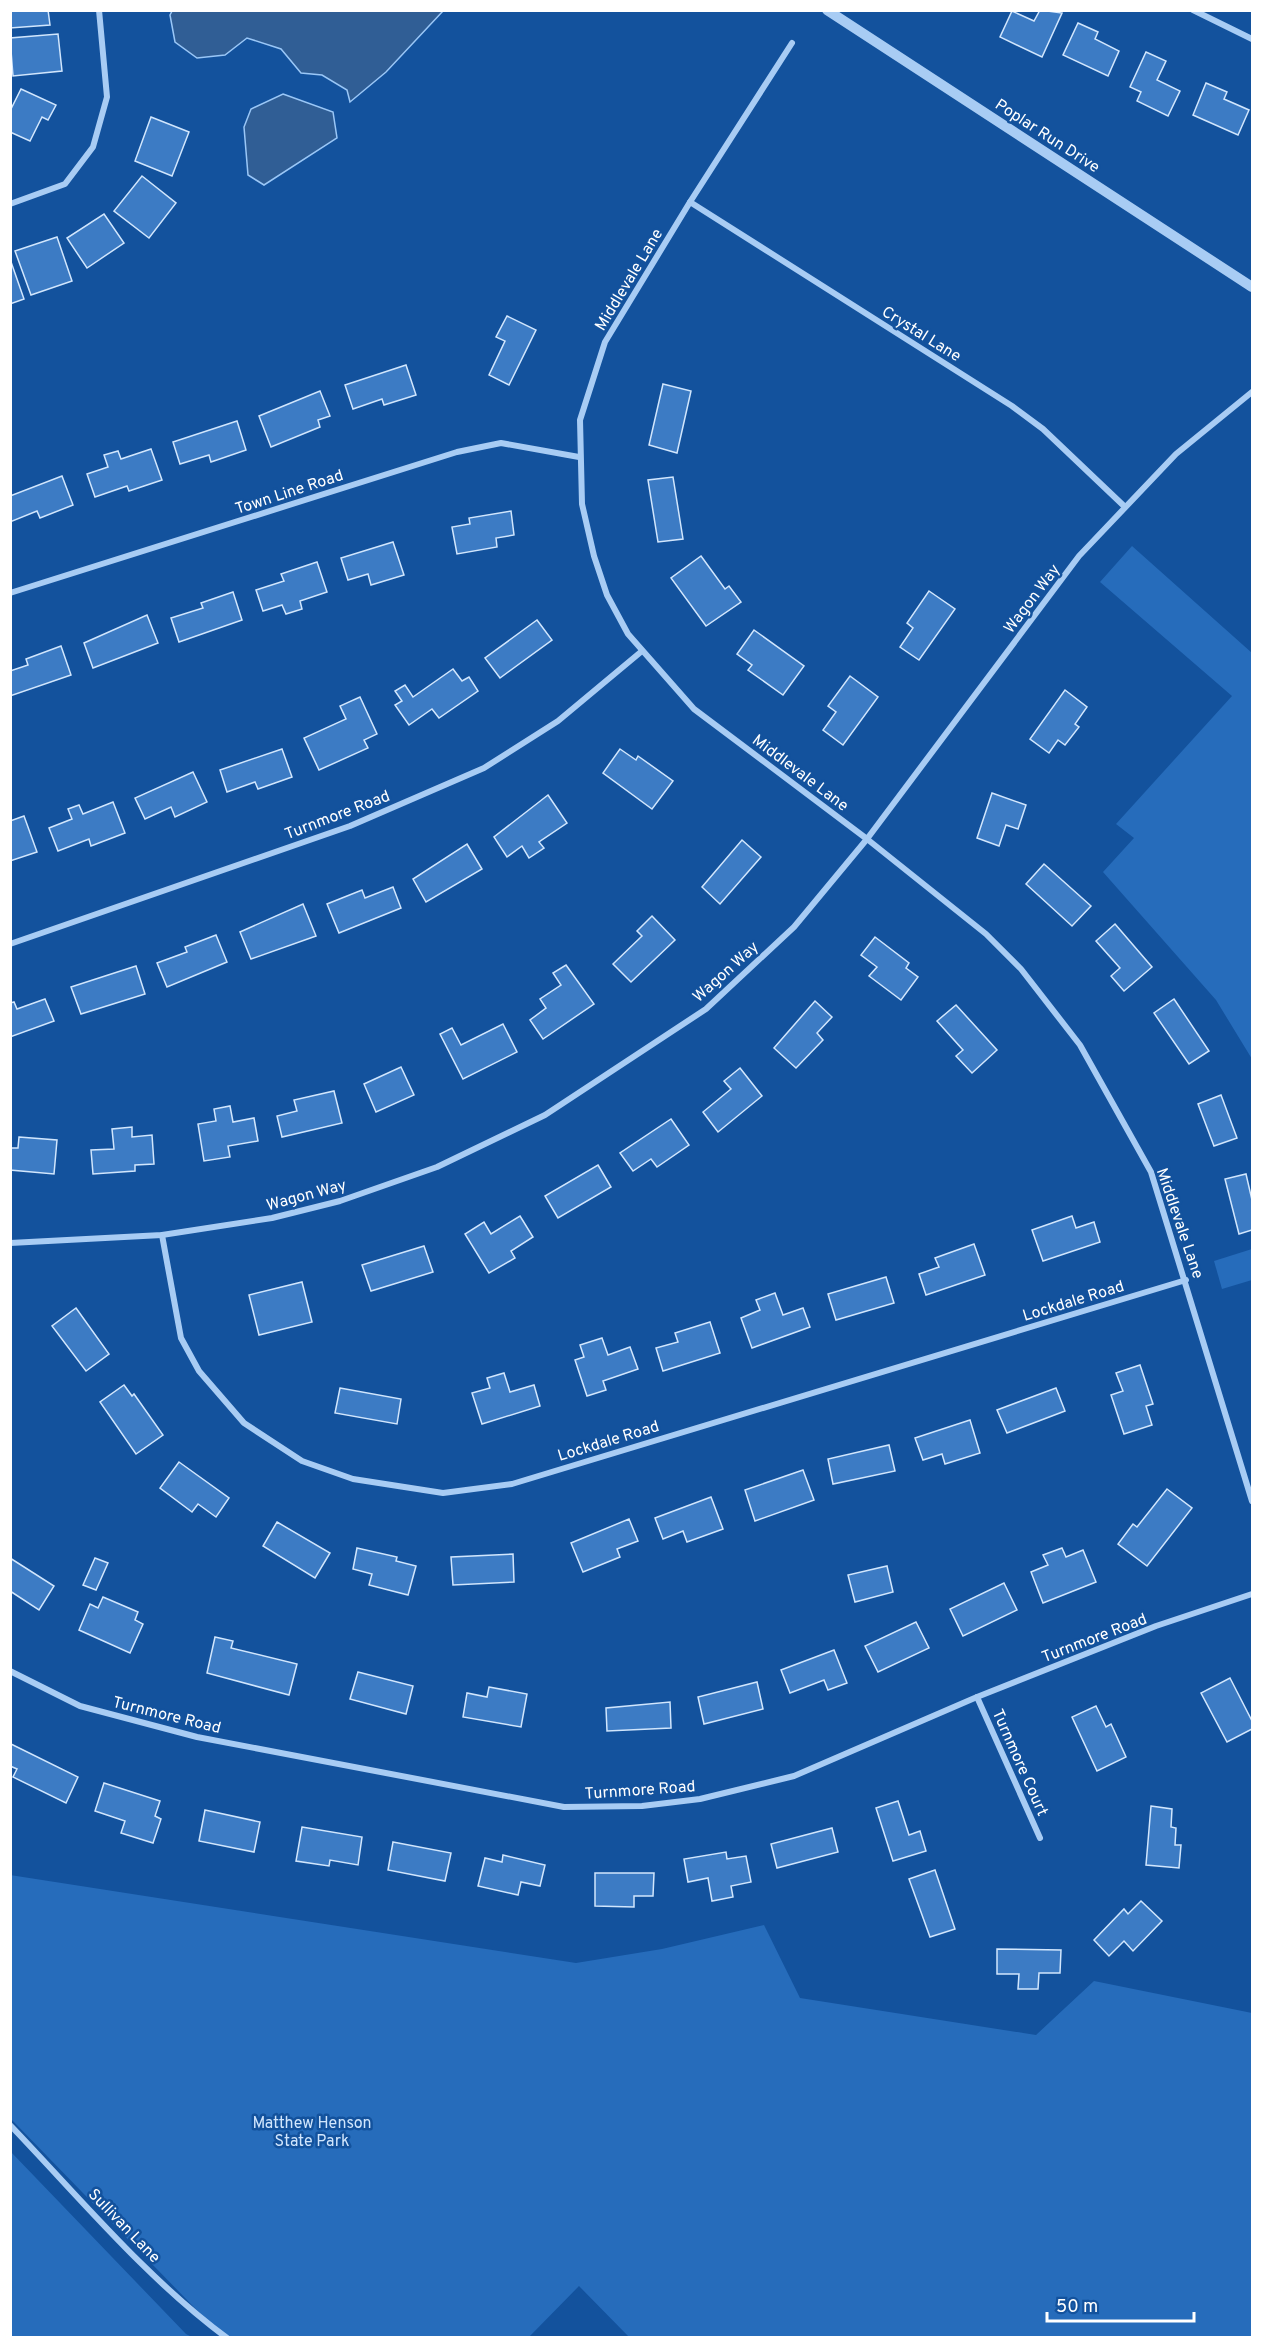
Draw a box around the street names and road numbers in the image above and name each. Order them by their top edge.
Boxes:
street label: Poplar Run Drive [991,95,1103,178]
street label: Middlevale Lane [591,225,668,335]
street label: Crystal Lane [878,302,964,367]
street label: Town Line Road [233,466,346,520]
street label: Wagon Way [1000,561,1065,638]
street label: Middlevale Lane [748,731,852,816]
street label: Turnmore Road [282,787,393,845]
street label: Wagon Way [689,938,763,1007]
street label: Middlevale Lane [1151,1166,1207,1282]
street label: Wagon Way [264,1176,349,1216]
street label: Lockdale Road [1020,1277,1127,1327]
street label: Lockdale Road [555,1417,662,1467]
street label: Turnmore Road [1039,1610,1150,1668]
street label: Turnmore Road [110,1693,223,1739]
street label: Turnmore Court [987,1706,1052,1819]
street label: Turnmore Road [584,1777,696,1805]
street label: Sullivan Lane [83,2185,164,2268]

